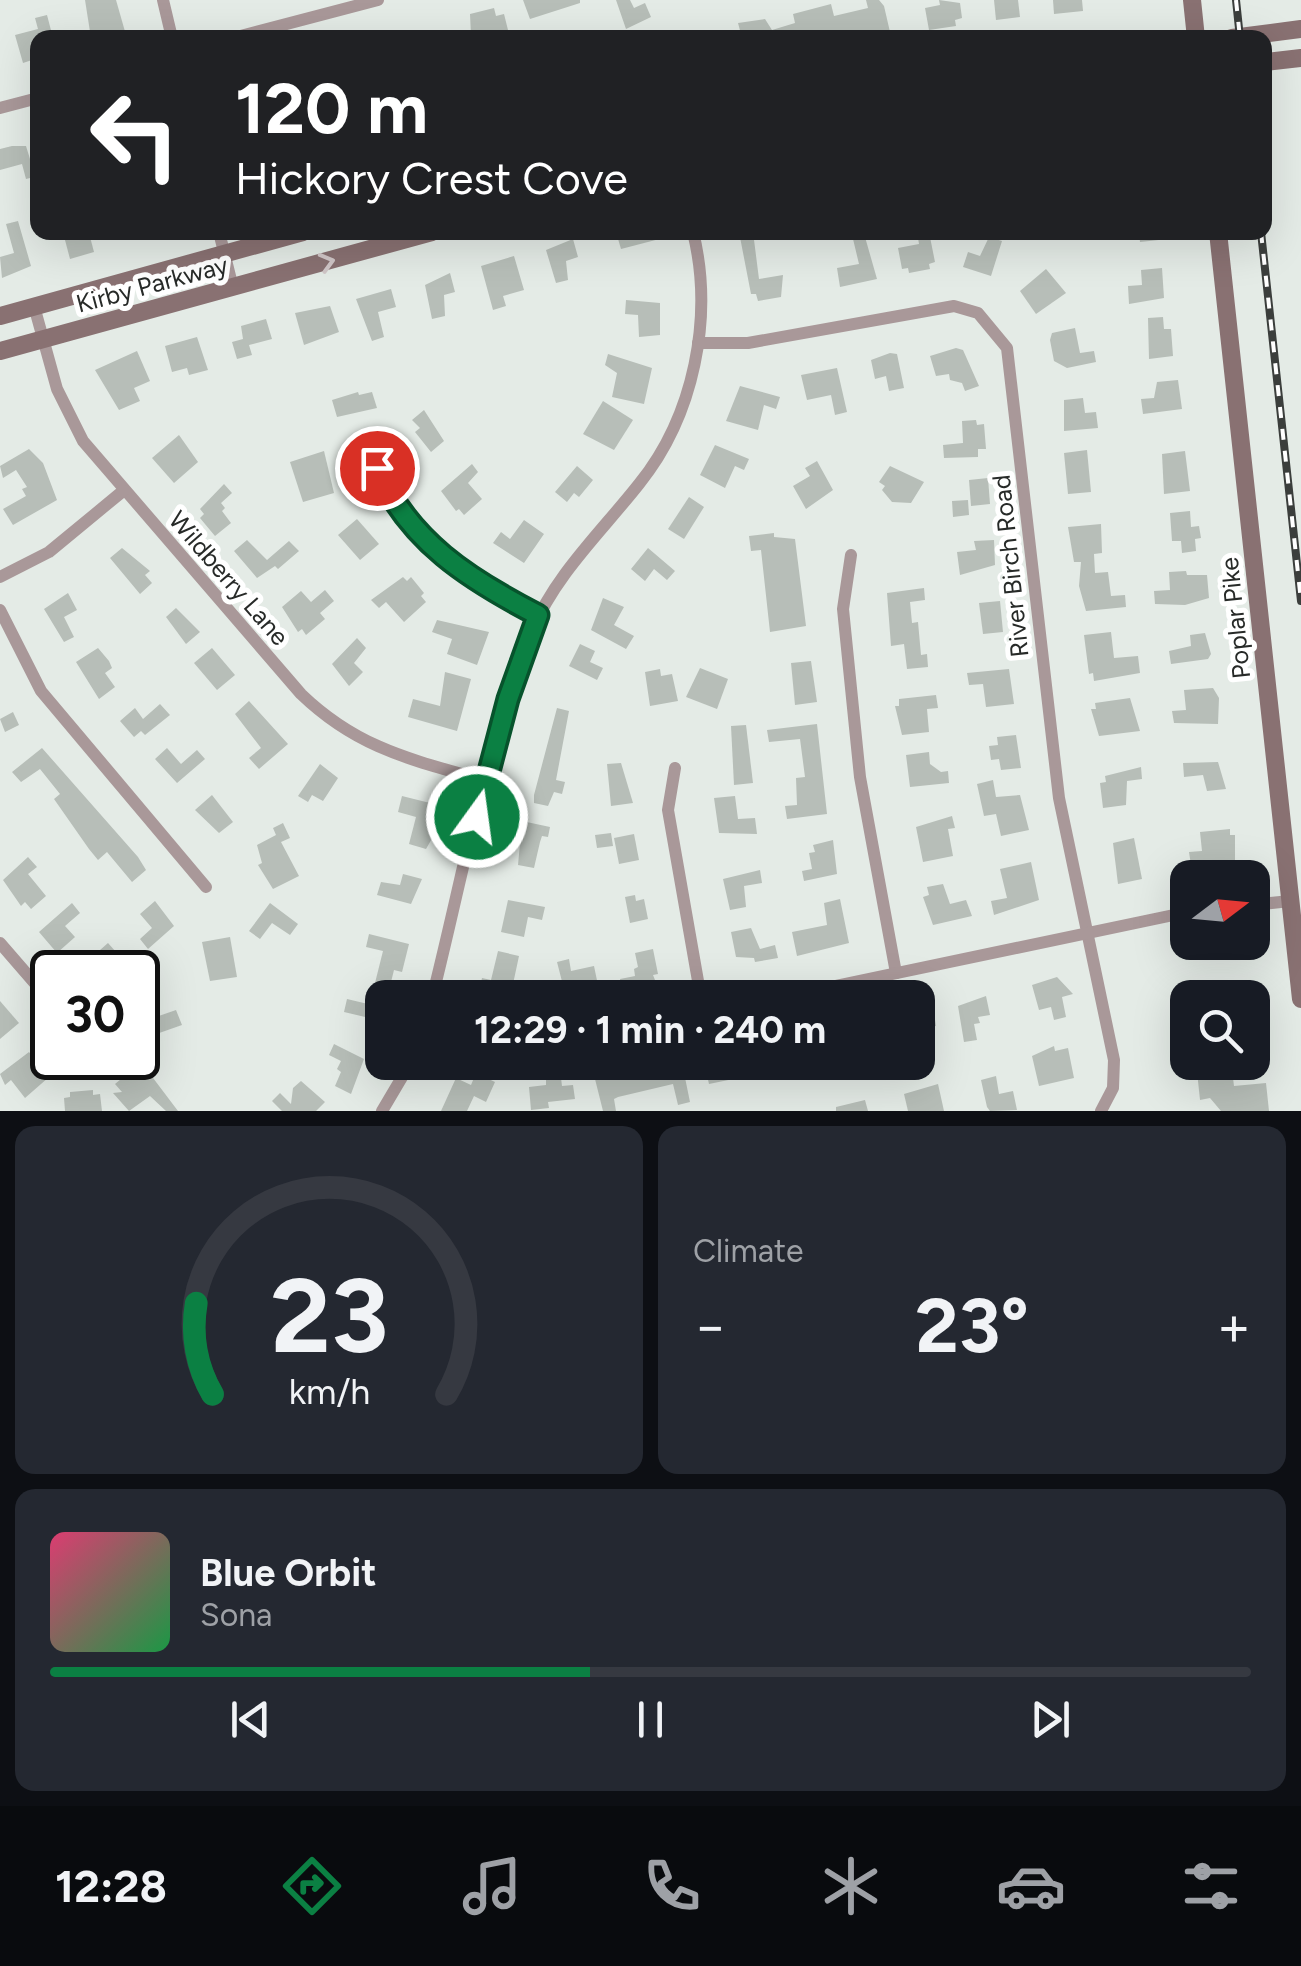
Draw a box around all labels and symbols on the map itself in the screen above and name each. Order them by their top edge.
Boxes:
street label: Kirby Parkway [73,249,231,319]
one-way arrow [318,252,335,273]
pin [335,426,420,511]
street label: River Birch Road [986,473,1034,659]
street label: Wildberry Lane [163,505,295,651]
street label: Poplar Pike [1214,556,1256,680]
position arrow [425,765,529,869]
north arrow [1170,860,1270,960]
speed limit sign: 30 [30,950,160,1080]

